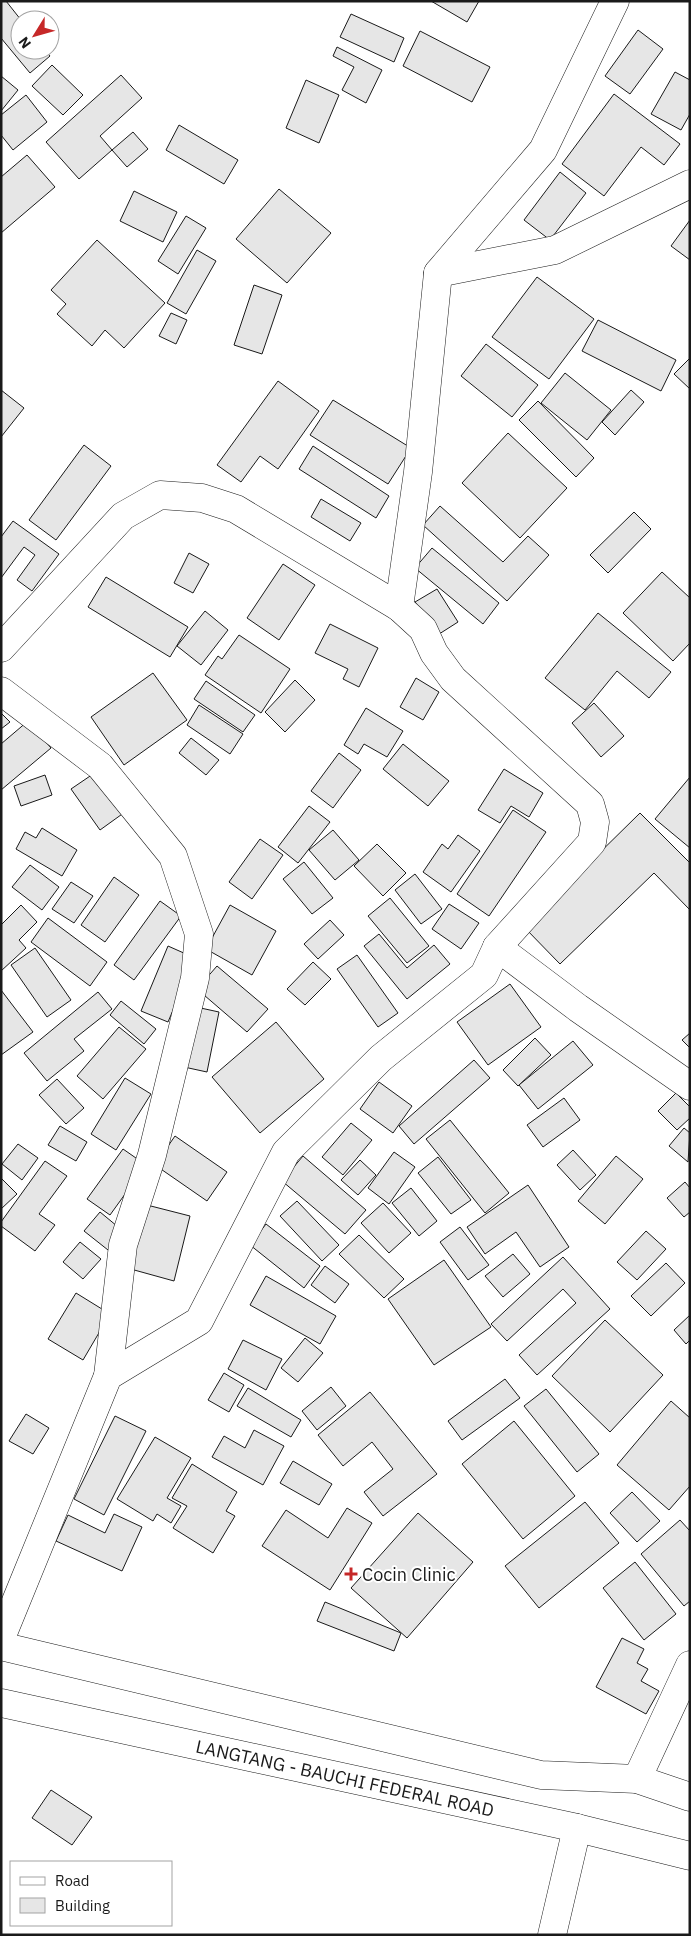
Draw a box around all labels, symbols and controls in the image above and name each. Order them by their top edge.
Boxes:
north arrow [10,10,60,60]
text: N [14,33,35,52]
place label: Cocin Clinic [362,1563,456,1586]
marker: Cocin Clinic [344,1567,358,1581]
street label: LANGTANG - BAUCHI FEDERAL ROAD [194,1734,496,1821]
legend [10,1861,172,1926]
text: Road [55,1871,90,1890]
text: Building [55,1896,110,1915]

